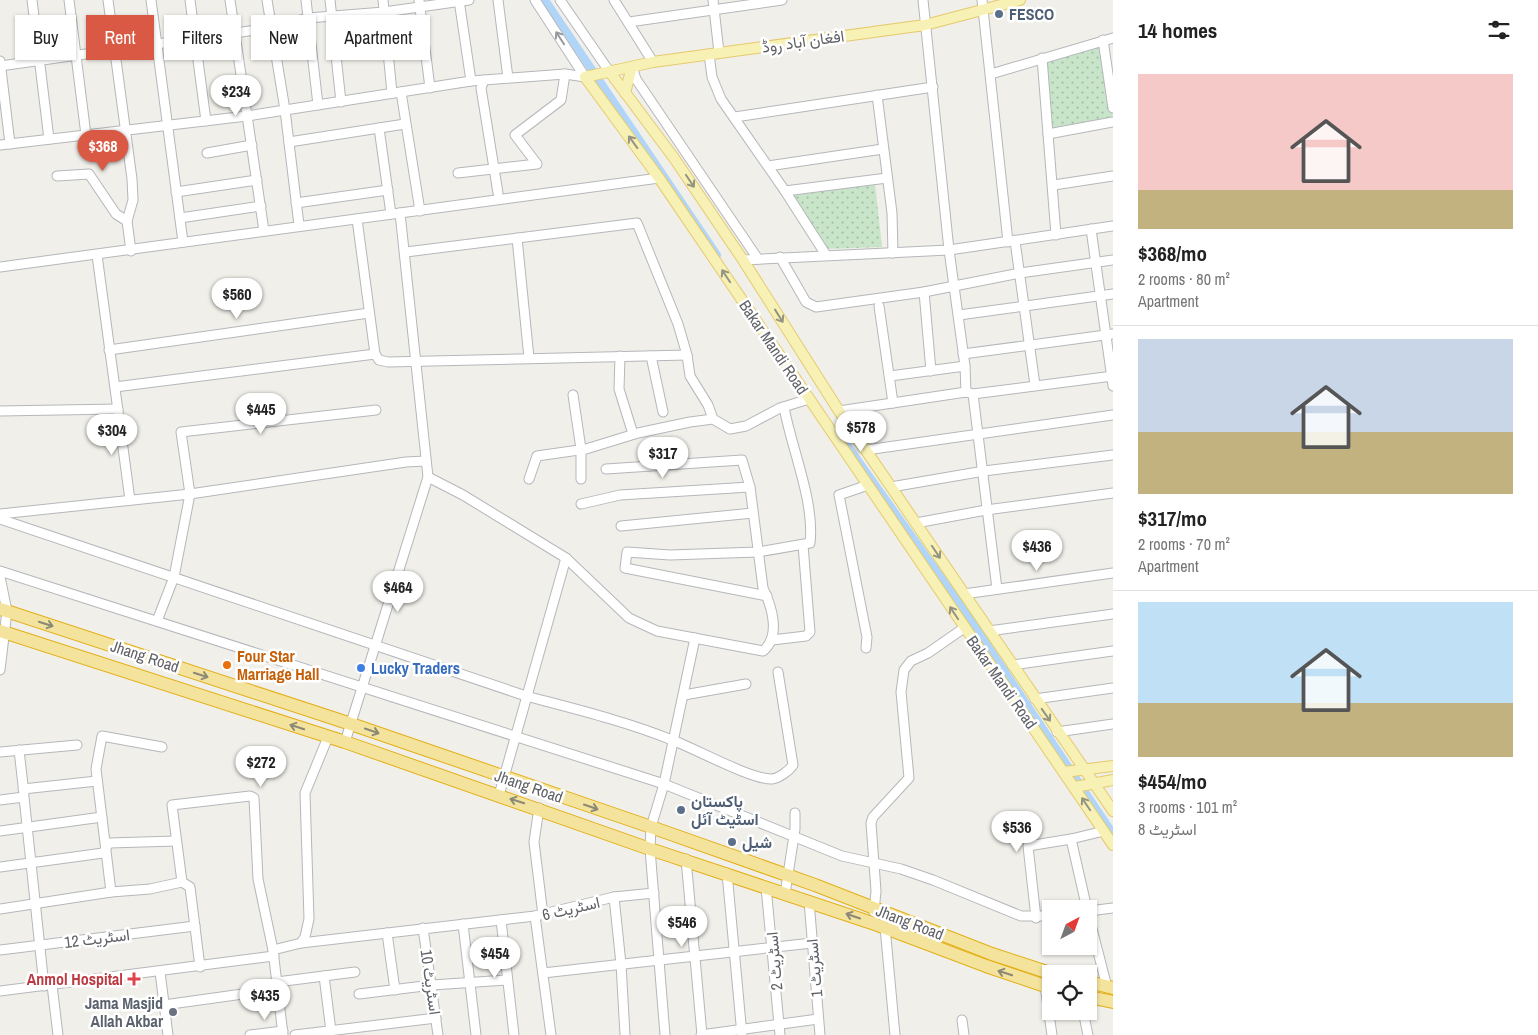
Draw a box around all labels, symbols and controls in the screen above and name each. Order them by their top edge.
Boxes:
place label: FESCO [1009,3,1054,25]
marker: FESCO [993,8,1005,20]
chip: Buy [15,15,76,60]
chip: Rent [86,15,154,60]
chip: Filters [164,15,241,60]
chip: New [251,15,316,60]
chip: Apartment [326,15,430,60]
text: 14 homes [1138,16,1217,45]
icon: filters [1485,16,1513,44]
street label: افغان آباد روڈ [760,24,846,58]
one-way arrow [555,32,565,46]
pin: $234 [206,74,266,117]
text: $234 [221,80,251,102]
icon: home [1281,106,1371,196]
pin: $368 [73,130,133,172]
text: $368 [88,135,118,157]
one-way arrow [628,136,638,150]
one-way arrow [685,173,695,187]
text: $368/mo [1138,239,1207,268]
text: 2 rooms · 80 m² [1138,268,1230,290]
one-way arrow [721,269,731,283]
pin: $560 [207,278,267,320]
text: $560 [222,283,252,305]
text: Apartment [1138,290,1199,312]
street label: Bakar Mandi Road [734,295,814,399]
one-way arrow [774,309,784,323]
icon: home [1281,372,1371,462]
pin: $445 [231,392,291,435]
text: $445 [246,398,276,420]
pin: $578 [831,410,891,453]
pin: $304 [82,414,142,456]
text: $578 [846,416,876,438]
text: $304 [97,419,127,441]
pin: $317 [633,436,693,479]
text: $317 [648,442,678,464]
text: $317/mo [1138,504,1207,533]
pin: $436 [1007,530,1067,572]
text: 2 rooms · 70 m² [1138,533,1230,555]
text: $436 [1022,535,1052,557]
one-way arrow [931,544,941,558]
text: Apartment [1138,555,1199,577]
pin: $464 [368,570,428,613]
text: $464 [383,576,413,598]
one-way arrow [949,606,960,620]
one-way arrow [38,620,54,629]
street label: Bakar Mandi Road [962,631,1042,733]
street label: Jhang Road [108,635,182,677]
icon: home [1281,635,1371,725]
place label: Four Star Marriage Hall [237,645,319,685]
place label: Lucky Traders [371,657,460,679]
marker: Four Star Marriage Hall [221,659,233,671]
marker: Lucky Traders [355,662,367,674]
one-way arrow [192,670,208,680]
one-way arrow [1041,708,1051,722]
one-way arrow [289,721,305,731]
one-way arrow [363,727,379,736]
pin: $272 [231,746,291,788]
text: $272 [246,751,276,773]
street label: Jhang Road [492,764,566,808]
text: $454/mo [1138,767,1207,796]
place label: پاکستان اسٹیٹ آئل [691,790,759,830]
one-way arrow [509,796,525,806]
text: 3 rooms · 101 m² [1138,796,1237,818]
one-way arrow [1081,798,1091,812]
one-way arrow [583,803,599,812]
marker: پاکستان اسٹیٹ آئل [675,804,687,816]
pin: $536 [987,810,1047,853]
text: $536 [1002,816,1032,838]
text: اسٹریٹ 8 [1138,818,1197,840]
place label: شیل [742,831,772,853]
marker: شیل [726,836,738,848]
street label: اسٹریٹ 6 [540,891,602,925]
street label: Jhang Road [873,899,947,945]
north arrow [1042,900,1098,955]
map controls [1042,900,1097,1020]
pin: $546 [652,906,712,948]
text: $546 [667,911,697,933]
one-way arrow [845,911,861,920]
street label: اسٹریٹ 12 [63,923,131,953]
street label: اسٹریٹ 2 [760,931,788,991]
pin: $454 [465,936,525,979]
street label: اسٹریٹ 1 [800,938,828,998]
text: $454 [480,942,510,964]
street label: اسٹریٹ 10 [416,948,446,1016]
button: locate [1042,965,1097,1020]
one-way arrow [997,967,1013,977]
place label: Anmol Hospital [27,968,123,990]
marker: Anmol Hospital [127,972,141,986]
pin: $435 [235,978,295,1021]
text: $435 [250,984,280,1006]
place label: Jama Masjid Allah Akbar [85,992,164,1032]
marker: Jama Masjid Allah Akbar [167,1006,179,1018]

